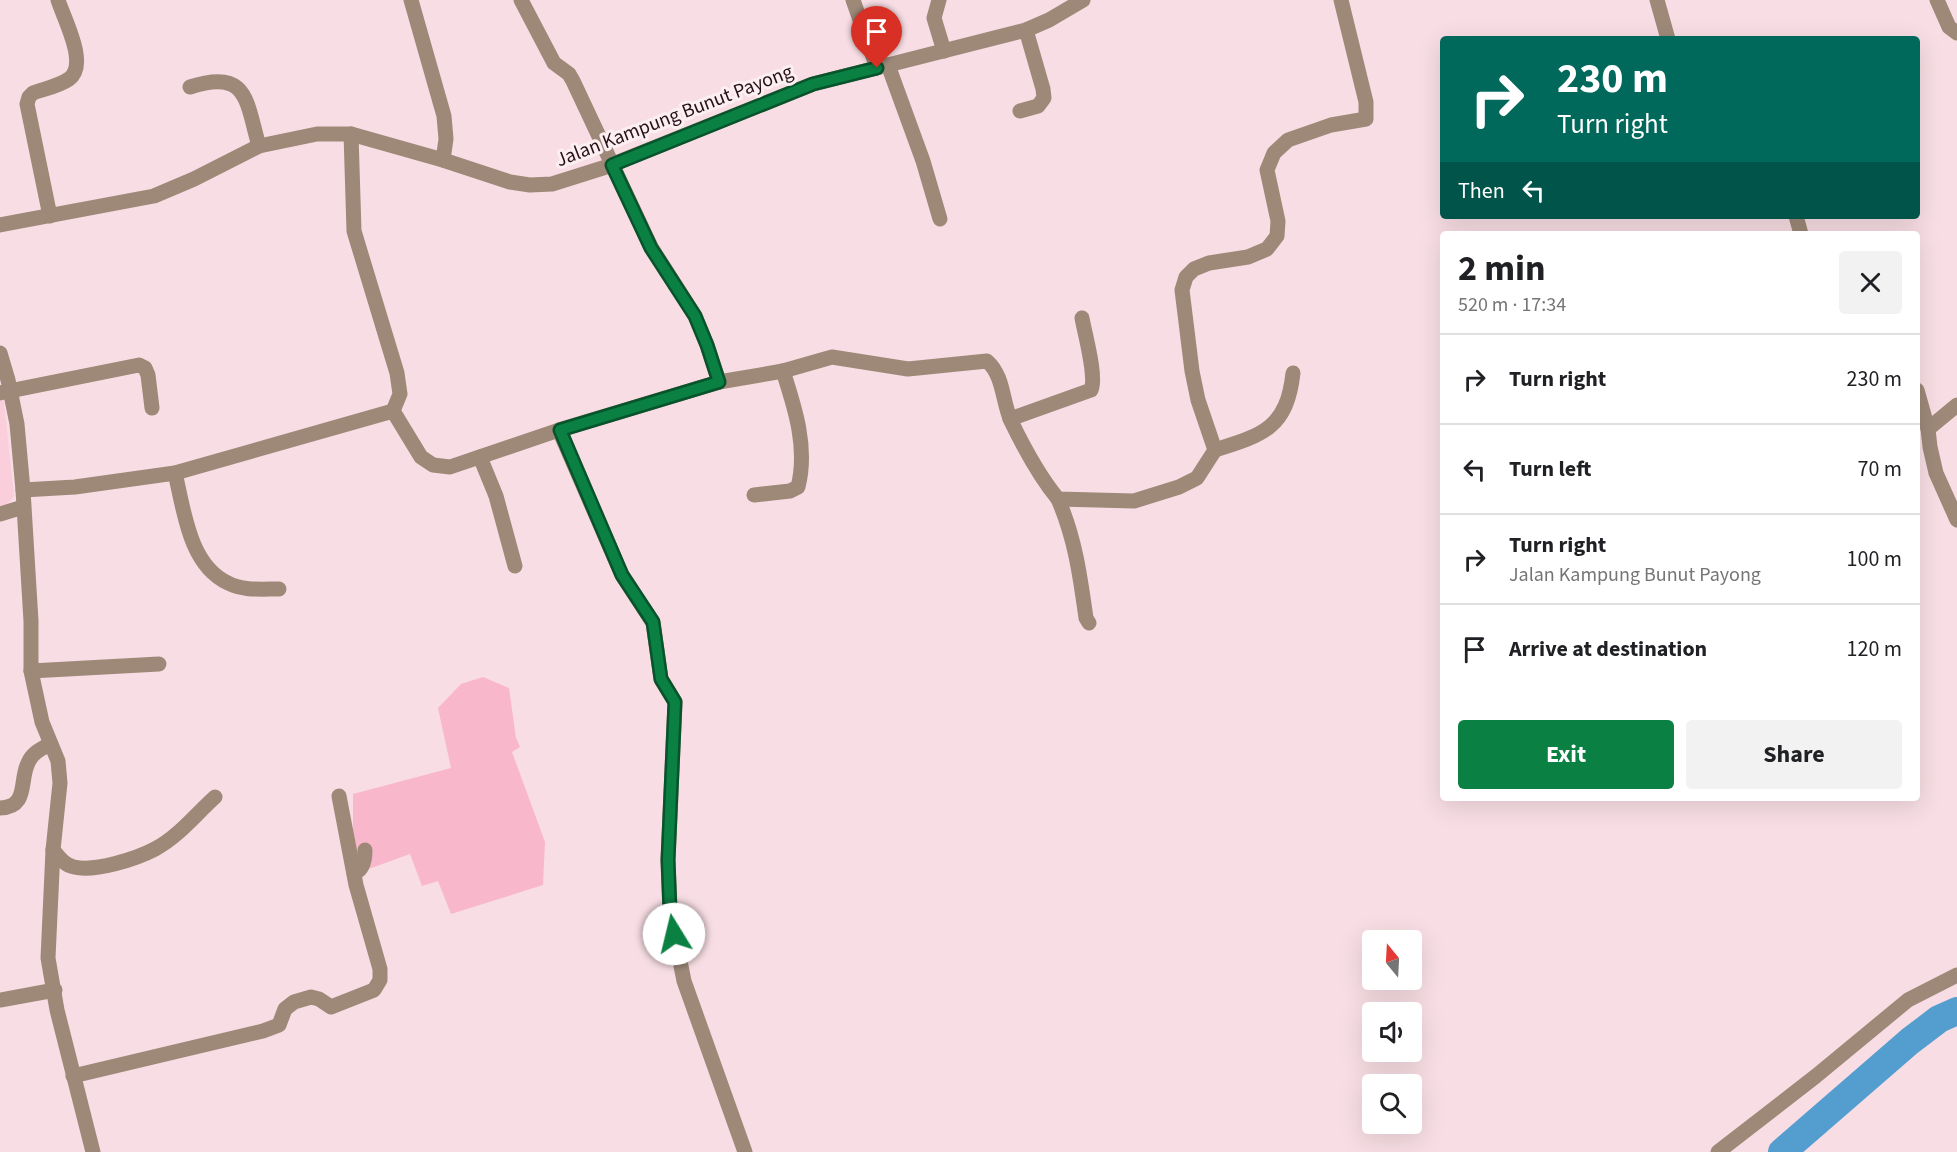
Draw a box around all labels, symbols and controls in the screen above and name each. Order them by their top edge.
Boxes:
pin [851,6,902,68]
icon: arrive [860,15,893,48]
text: 230 m [1557,49,1668,109]
street label: Jalan Kampung Bunut Payong [552,58,797,174]
icon: right [1458,60,1536,138]
text: Turn right [1557,105,1668,144]
icon: left [1517,174,1550,207]
text: Then [1458,175,1505,207]
text: 2 min [1458,243,1546,294]
button: close [1839,251,1902,314]
text: 520 m · 17:34 [1458,291,1566,319]
icon: right [1458,363,1491,396]
text: Turn right [1509,363,1606,395]
text: 230 m [1847,363,1902,395]
icon: left [1458,453,1491,486]
text: Turn left [1509,453,1591,485]
text: 70 m [1857,453,1902,485]
text: Turn right [1509,529,1606,561]
icon: right [1458,543,1491,576]
text: 100 m [1847,543,1902,575]
text: Jalan Kampung Bunut Payong [1509,561,1761,589]
icon: arrive [1458,633,1491,666]
text: Arrive at destination [1509,633,1707,665]
text: 120 m [1847,633,1902,665]
button: Exit [1458,720,1674,789]
button: Share [1686,720,1902,789]
position arrow [642,902,706,966]
north arrow [1362,930,1422,990]
map controls [1362,930,1422,1134]
button: sound [1362,1002,1422,1062]
button: search [1362,1074,1422,1134]

